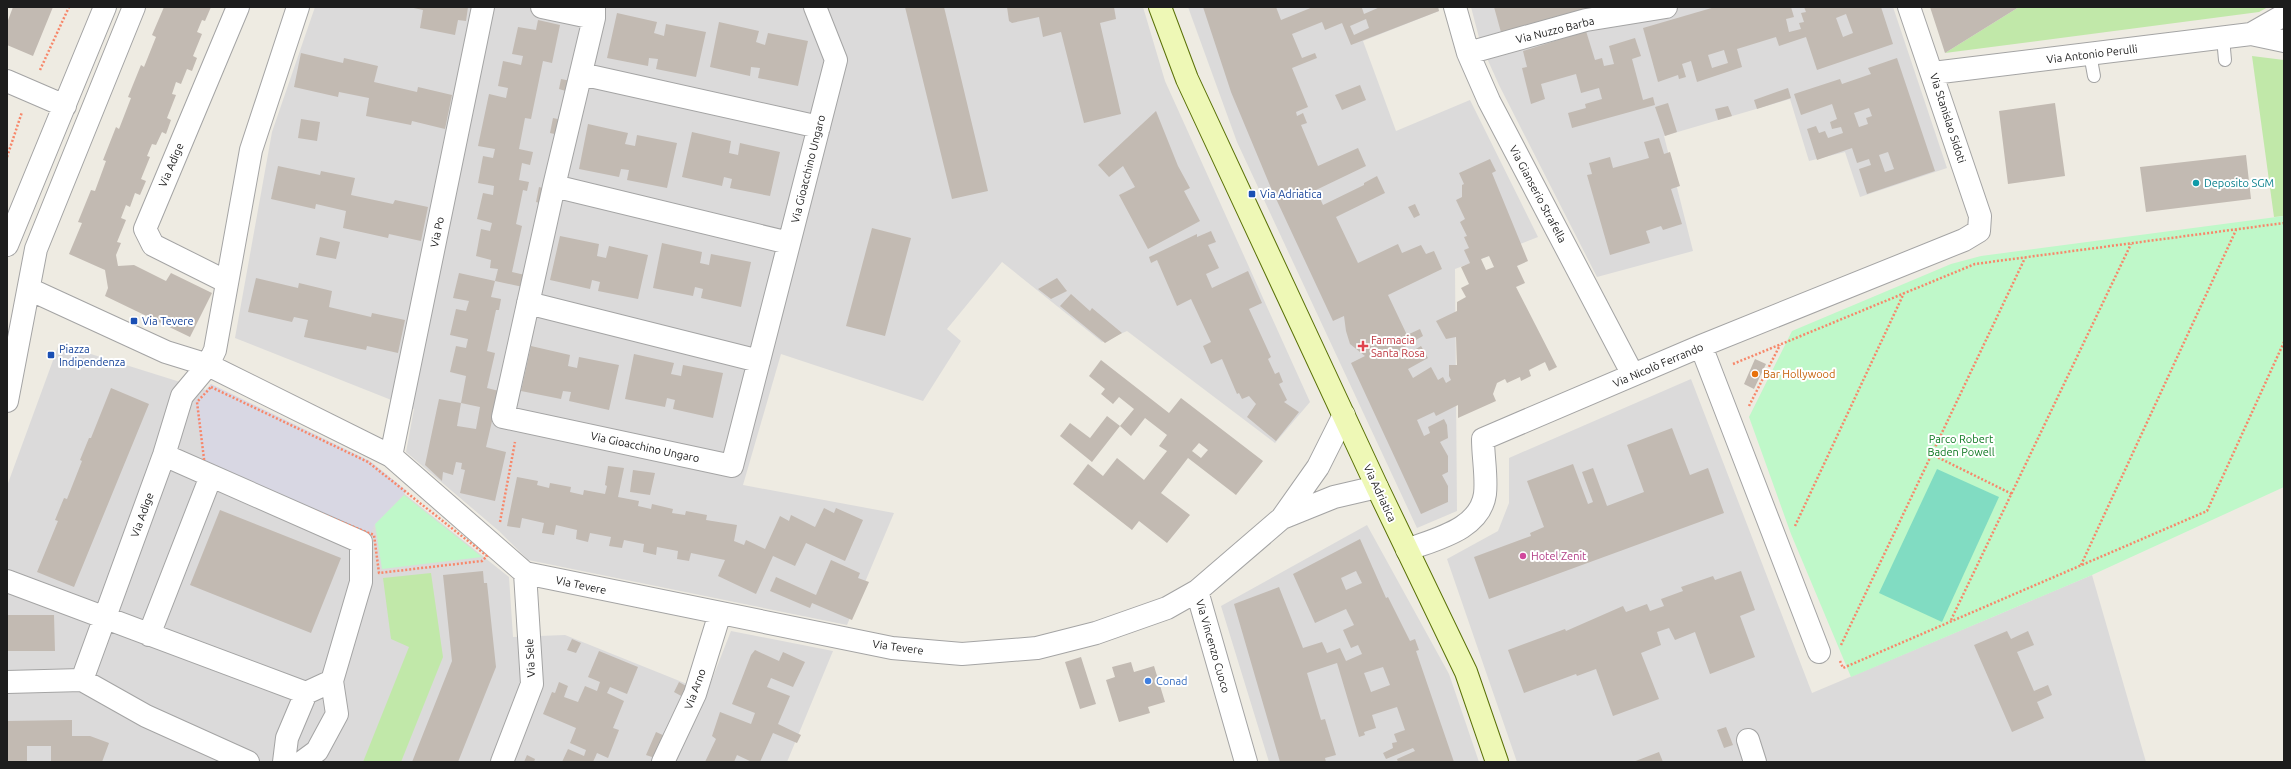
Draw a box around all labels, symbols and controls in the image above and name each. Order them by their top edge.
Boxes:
street label: Via Nuzzo Barba [1515,14,1595,46]
street label: Via Antonio Perulli [2046,42,2138,66]
street label: Via Stanislao Sidoti [1928,72,1968,164]
street label: Via Gioacchino Ungaro [789,114,827,224]
street label: Via Adige [156,141,186,189]
street label: Via Gianserio Strafella [1507,143,1569,245]
place label: Deposito SGM [2204,177,2274,189]
marker: Deposito SGM [2191,178,2201,188]
place label: Via Adriatica [1260,188,1322,200]
marker: Via Adriatica [1247,189,1257,199]
street label: Via Po [428,216,446,248]
place label: Via Tevere [142,315,194,327]
marker: Via Tevere [129,316,139,326]
place label: Farmacia Santa Rosa [1371,334,1425,359]
marker: Farmacia Santa Rosa [1358,341,1368,351]
street label: Via Nicolò Ferrando [1611,341,1705,389]
place label: Piazza Indipendenza [59,343,125,368]
marker: Piazza Indipendenza [46,350,56,360]
place label: Bar Hollywood [1763,368,1836,380]
marker: Bar Hollywood [1750,369,1760,379]
street label: Via Gioacchino Ungaro [589,430,701,464]
park label: Parco Robert Baden Powell [1927,433,1995,458]
street label: Via Adriatica [1361,462,1399,524]
street label: Via Adige [128,491,156,539]
place label: Hotel Zenit [1531,550,1587,562]
marker: Hotel Zenit [1518,551,1528,561]
street label: Via Tevere [555,574,607,596]
street label: Via Vincenzo Cuoco [1194,598,1232,694]
street label: Via Tevere [872,637,924,657]
street label: Via Sele [523,638,537,678]
street label: Via Arno [682,667,708,711]
place label: Conad [1156,675,1188,687]
marker: Conad [1143,676,1153,686]

